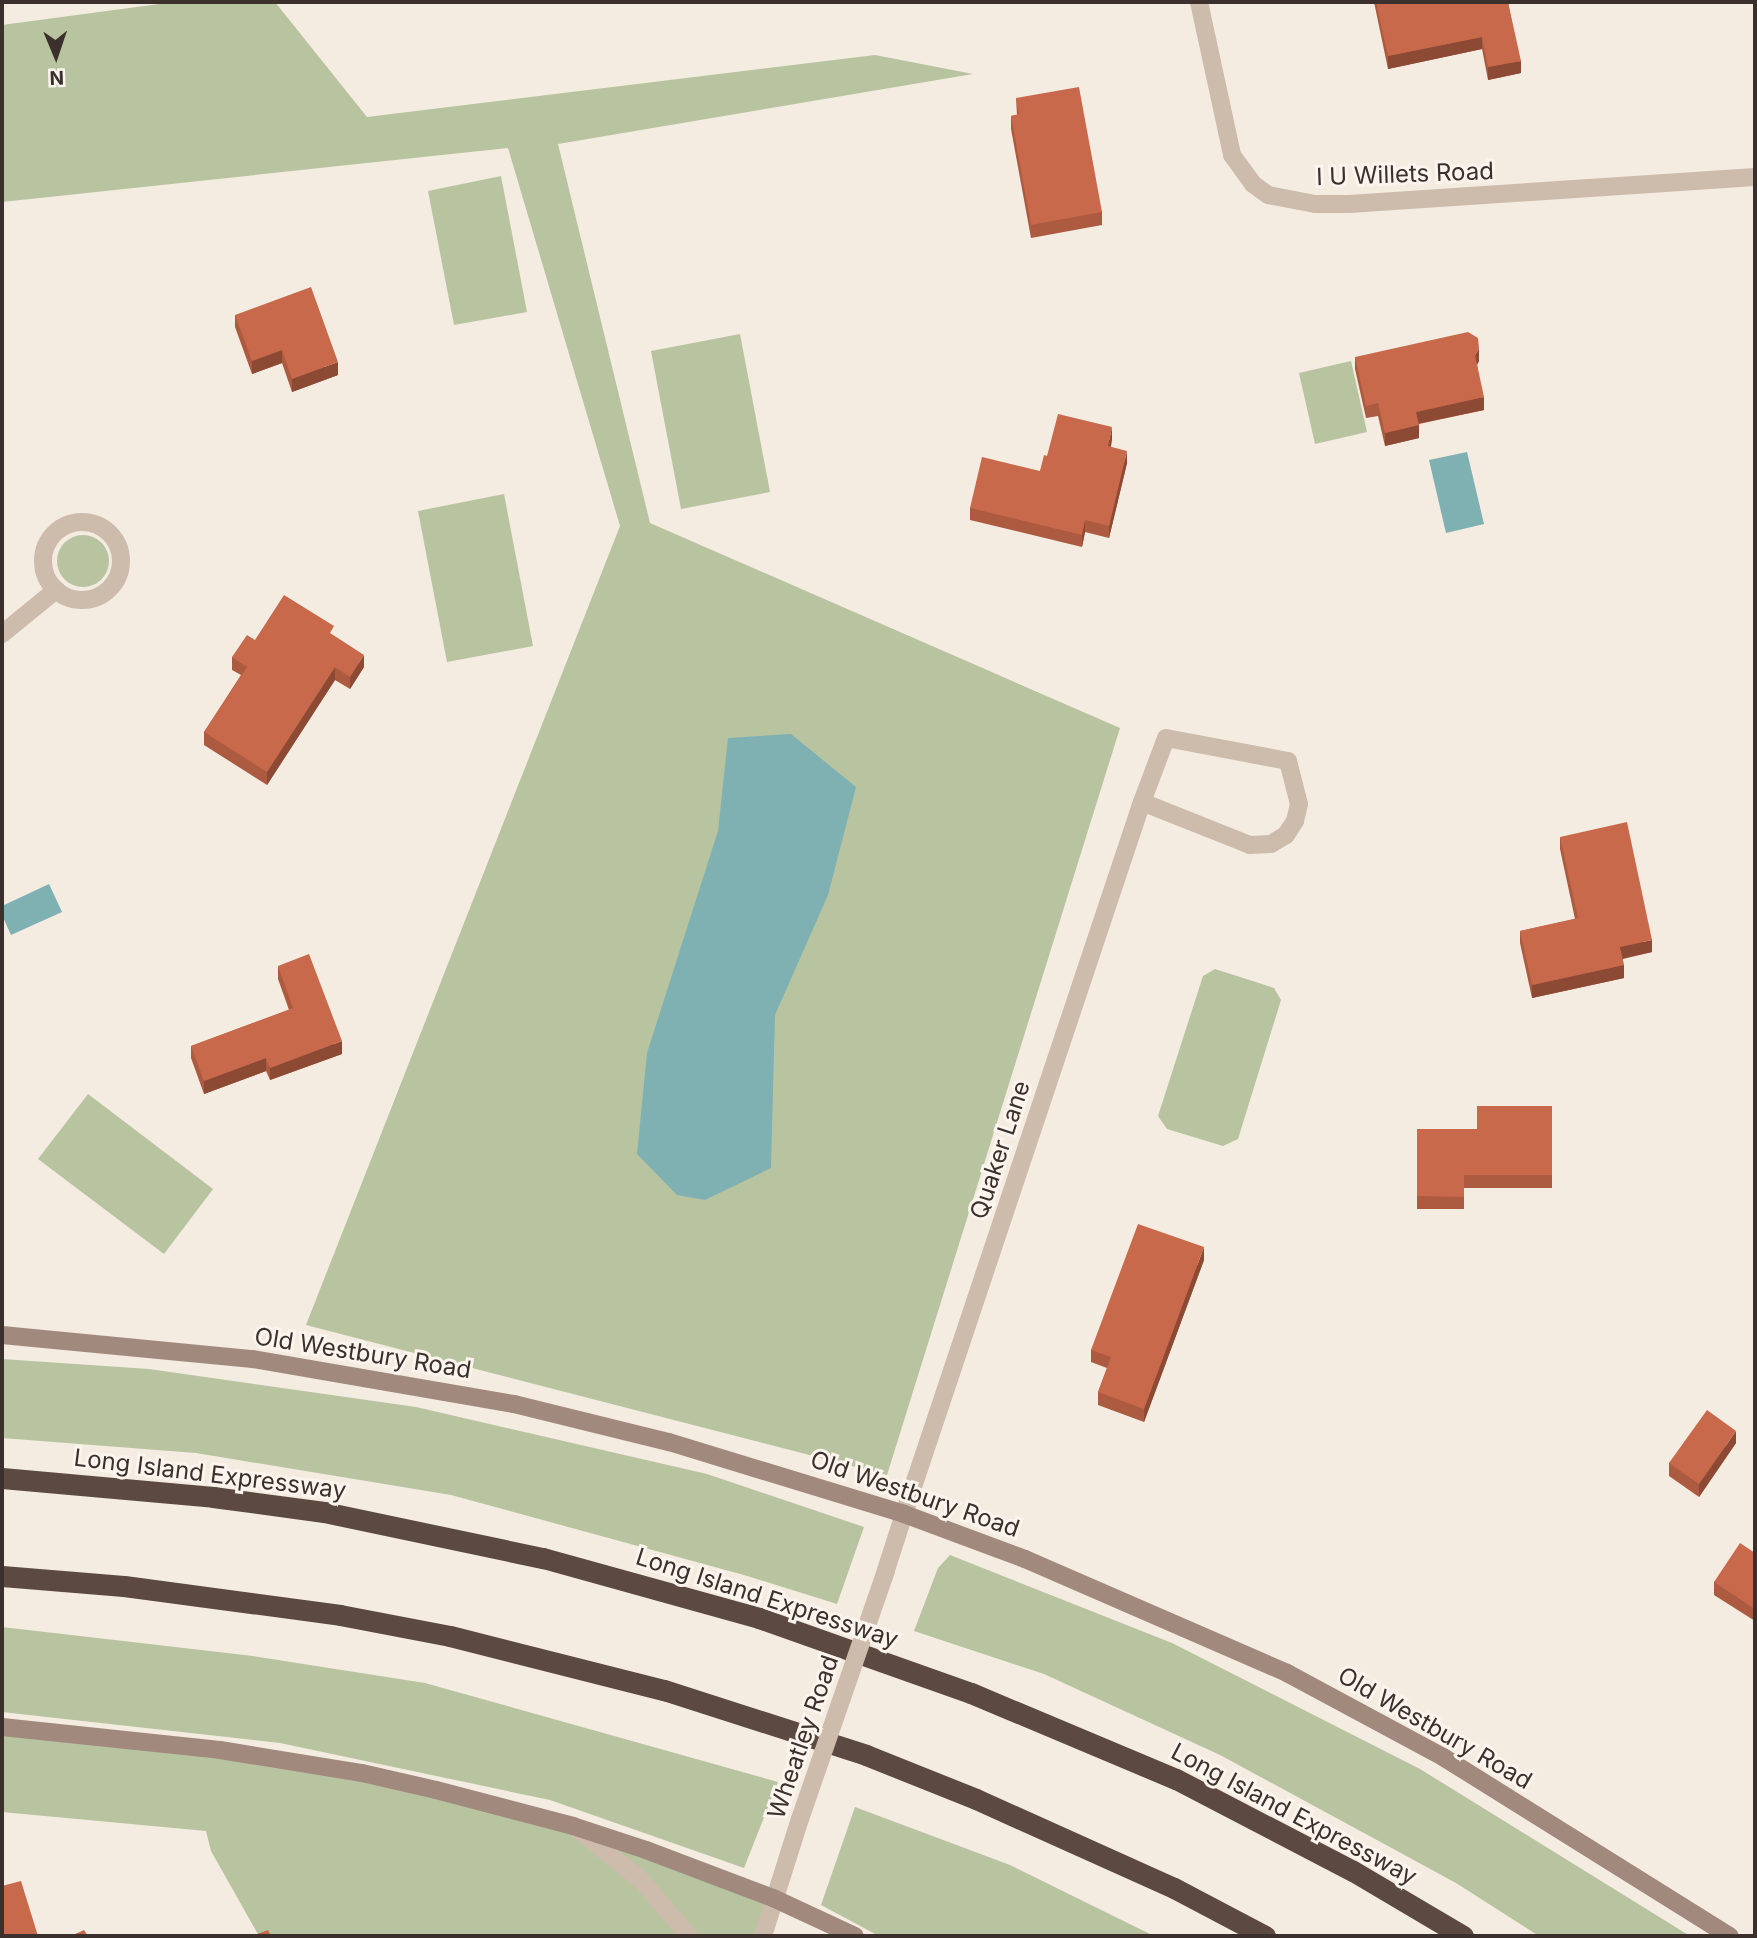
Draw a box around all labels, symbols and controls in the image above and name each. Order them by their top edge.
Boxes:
north arrow [21,21,91,91]
text: N [49,66,64,89]
street label: I U Willets Road [1316,157,1494,191]
street label: Quaker Lane [964,1077,1036,1223]
street label: Old Westbury Road [253,1322,473,1384]
street label: Long Island Expressway [72,1443,348,1505]
street label: Old Westbury Road [807,1445,1023,1543]
street label: Long Island Expressway [632,1542,902,1654]
street label: Wheatley Road [762,1652,844,1822]
street label: Old Westbury Road [1333,1661,1537,1795]
street label: Long Island Expressway [1166,1737,1422,1891]

